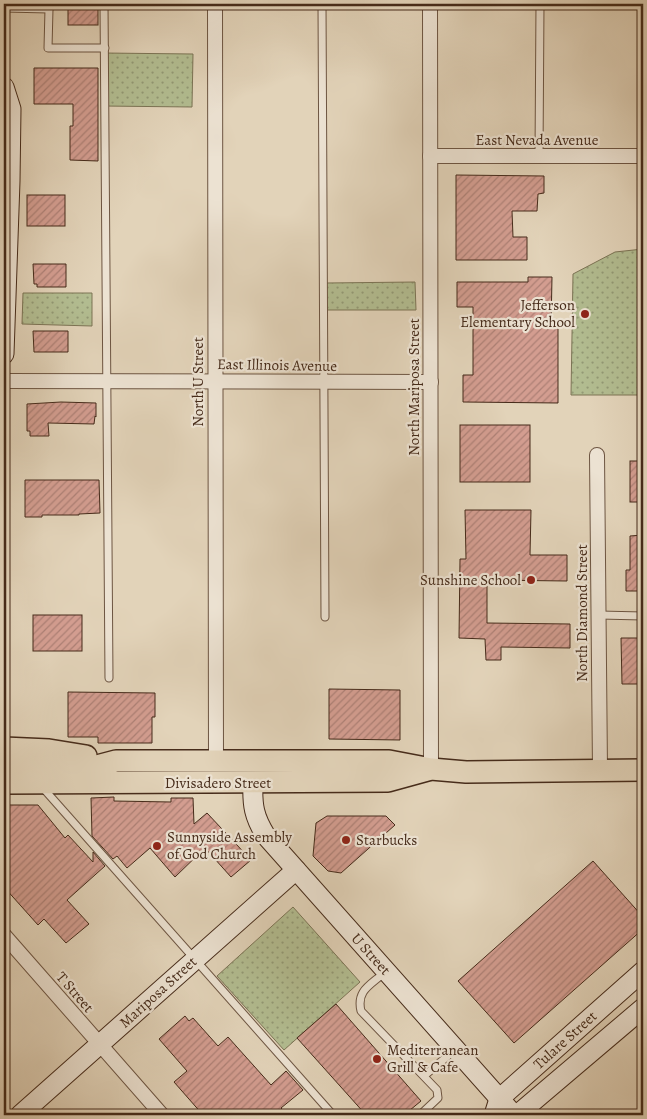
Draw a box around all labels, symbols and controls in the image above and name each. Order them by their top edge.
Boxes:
street label: East Nevada Avenue [476,130,599,150]
place label: Jefferson Elementary School [460,295,575,332]
marker: Jefferson Elementary School [579,308,591,320]
street label: North Mariposa Street [404,318,424,456]
street label: North U Street [188,337,208,427]
street label: East Illinois Avenue [217,354,337,376]
street label: North Diamond Street [572,544,592,682]
place label: Sunshine School [420,570,521,590]
marker: Sunshine School [525,574,537,586]
street label: Divisadero Street [165,773,271,793]
place label: Sunnyside Assembly of God Church [167,827,292,864]
place label: Starbucks [356,830,417,850]
marker: Starbucks [340,834,352,846]
marker: Sunnyside Assembly of God Church [151,840,163,852]
street label: U Street [347,929,395,979]
street label: Mariposa Street [115,952,201,1032]
street label: T Street [52,967,98,1017]
street label: Tulare Street [529,1006,601,1074]
place label: Mediterranean Grill & Cafe [387,1040,479,1077]
marker: Mediterranean Grill & Cafe [371,1053,383,1065]

